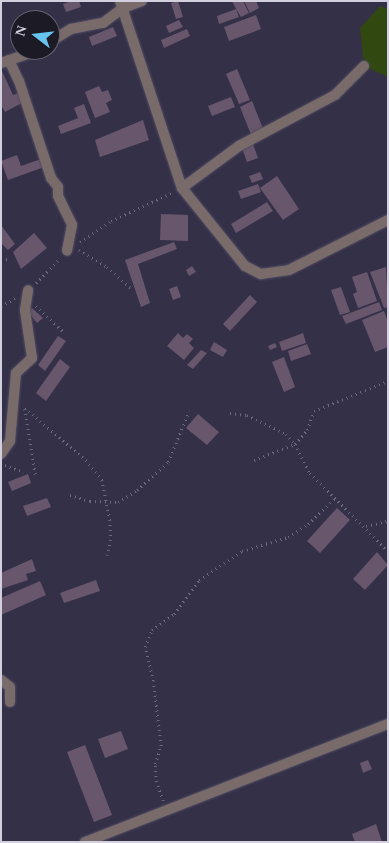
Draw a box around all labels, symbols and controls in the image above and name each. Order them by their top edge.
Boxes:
north arrow [10,10,60,60]
text: N [12,24,30,38]

